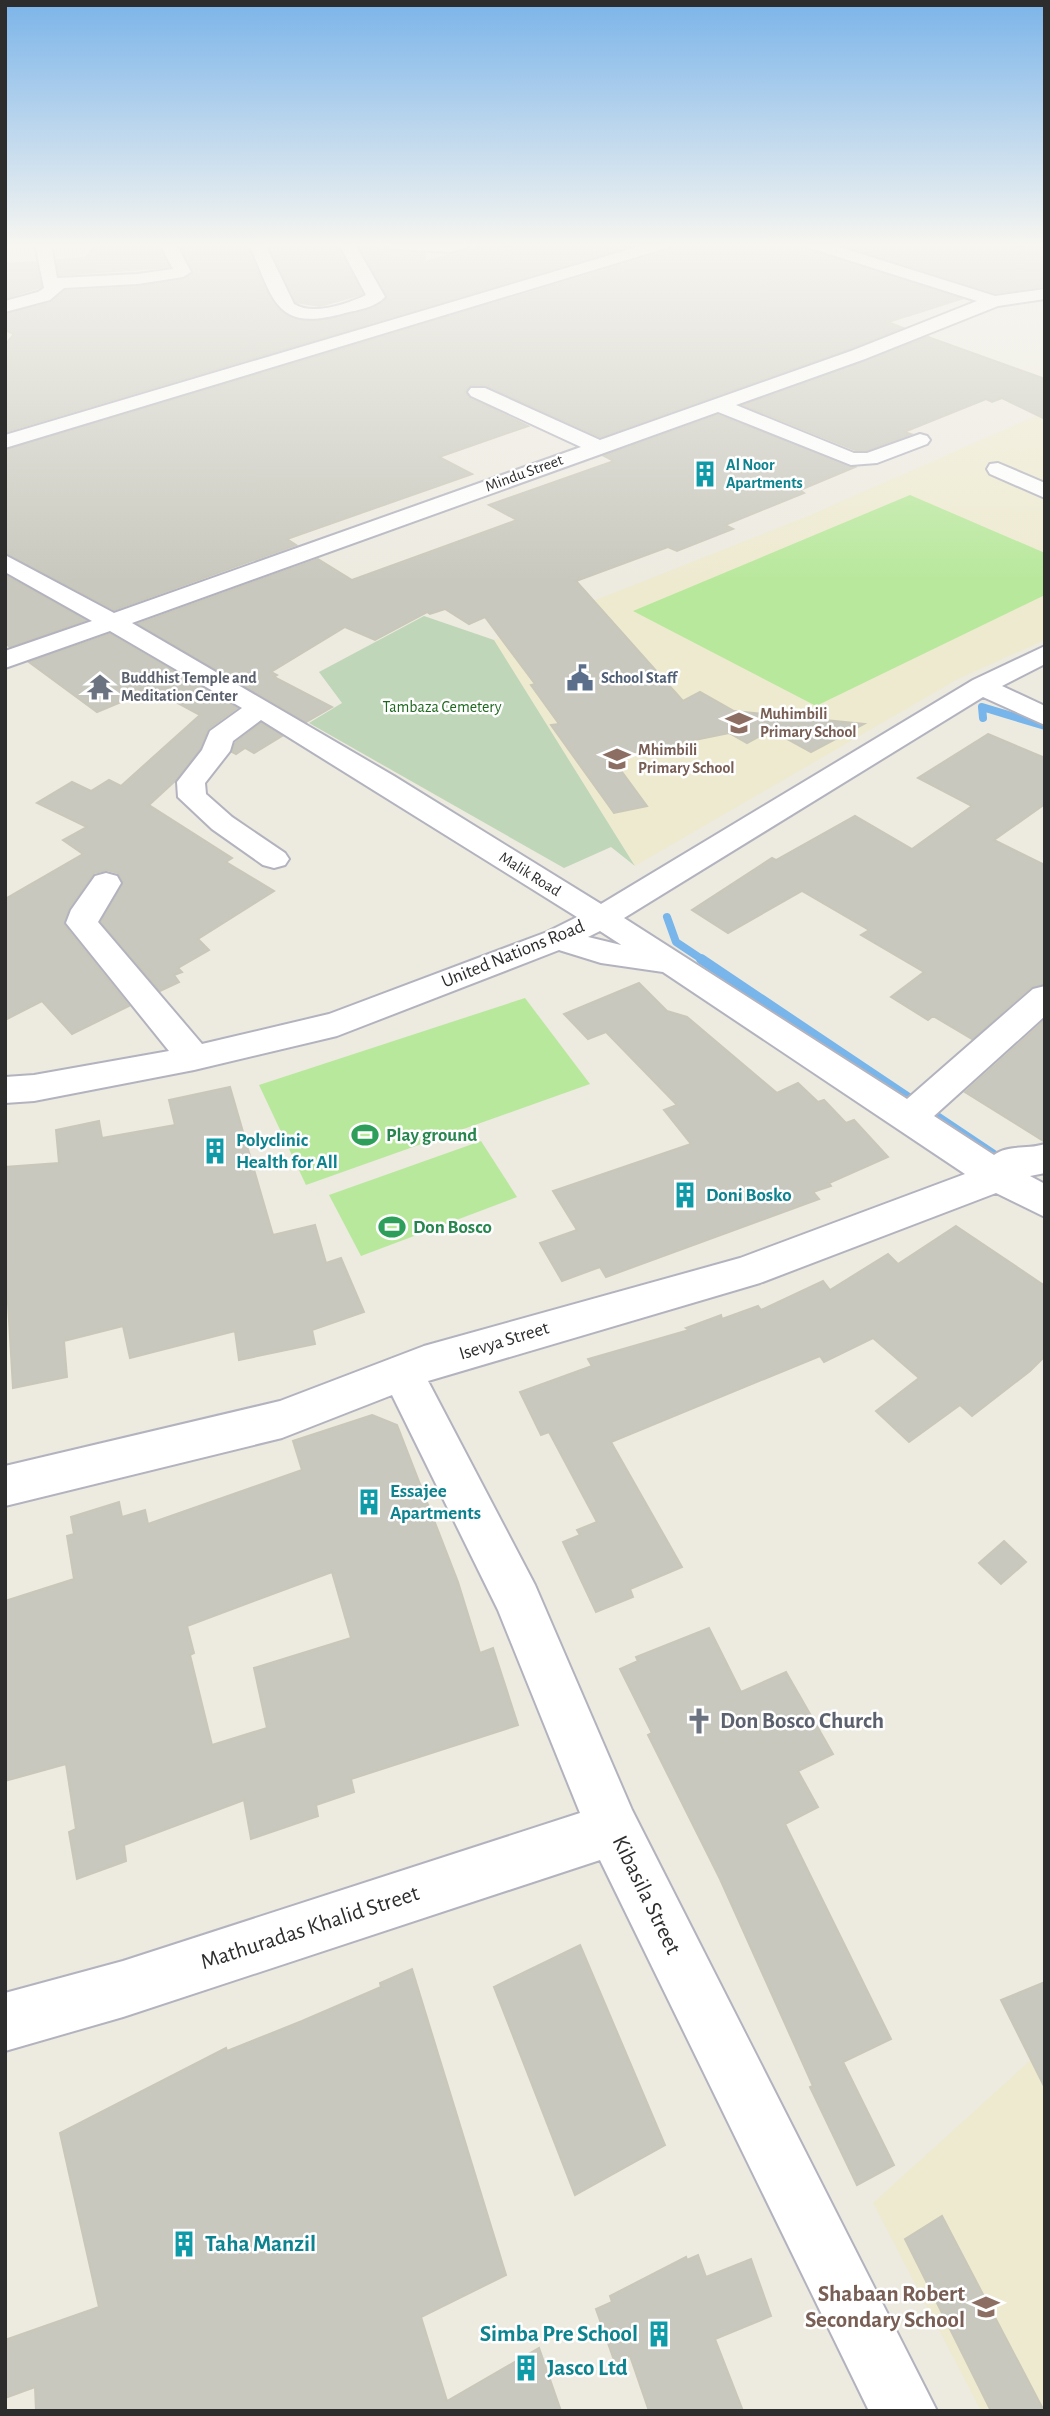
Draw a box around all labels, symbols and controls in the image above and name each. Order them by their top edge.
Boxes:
street label: Mindu Street [483,452,565,494]
place label: Al Noor Apartments [726,457,803,491]
building icon: Al Noor Apartments [690,459,720,489]
public building icon: School Staff [565,663,595,693]
place label: Buddhist Temple and Meditation Center [121,670,257,704]
place label: School Staff [601,670,679,686]
temple icon: Buddhist Temple and Meditation Center [85,672,115,702]
park label: Tambaza Cemetery [382,699,502,716]
place label: Muhimbili Primary School [760,706,857,741]
school or university icon: Muhimbili Primary School [724,708,754,738]
place label: Mhimbili Primary School [638,742,735,777]
school or university icon: Mhimbili Primary School [602,744,632,774]
street label: Malik Road [496,849,564,899]
street label: United Nations Road [439,917,587,991]
sports icon: Play ground [350,1120,380,1150]
place label: Play ground [386,1126,477,1145]
place label: Polyclinic Health for All [236,1131,338,1172]
building icon: Polyclinic Health for All [200,1136,230,1166]
building icon: Doni Bosko [670,1180,700,1210]
place label: Doni Bosko [706,1186,792,1205]
sports icon: Don Bosco [377,1212,407,1242]
place label: Don Bosco [413,1218,492,1237]
street label: Isevya Street [457,1318,551,1364]
place label: Essajee Apartments [390,1482,481,1523]
building icon: Essajee Apartments [354,1487,384,1517]
church icon: Don Bosco Church [684,1706,714,1736]
place label: Don Bosco Church [720,1710,884,1733]
street label: Kibasila Street [607,1832,685,1959]
street label: Mathuradas Khalid Street [198,1882,423,1974]
building icon: Taha Manzil [169,2229,199,2259]
place label: Taha Manzil [205,2233,316,2256]
place label: Shabaan Robert Secondary School [805,2283,965,2332]
school or university icon: Shabaan Robert Secondary School [971,2292,1001,2322]
building icon: Simba Pre School [644,2319,674,2349]
place label: Simba Pre School [480,2323,638,2346]
building icon: Jasco Ltd [511,2353,541,2383]
place label: Jasco Ltd [547,2357,628,2380]

